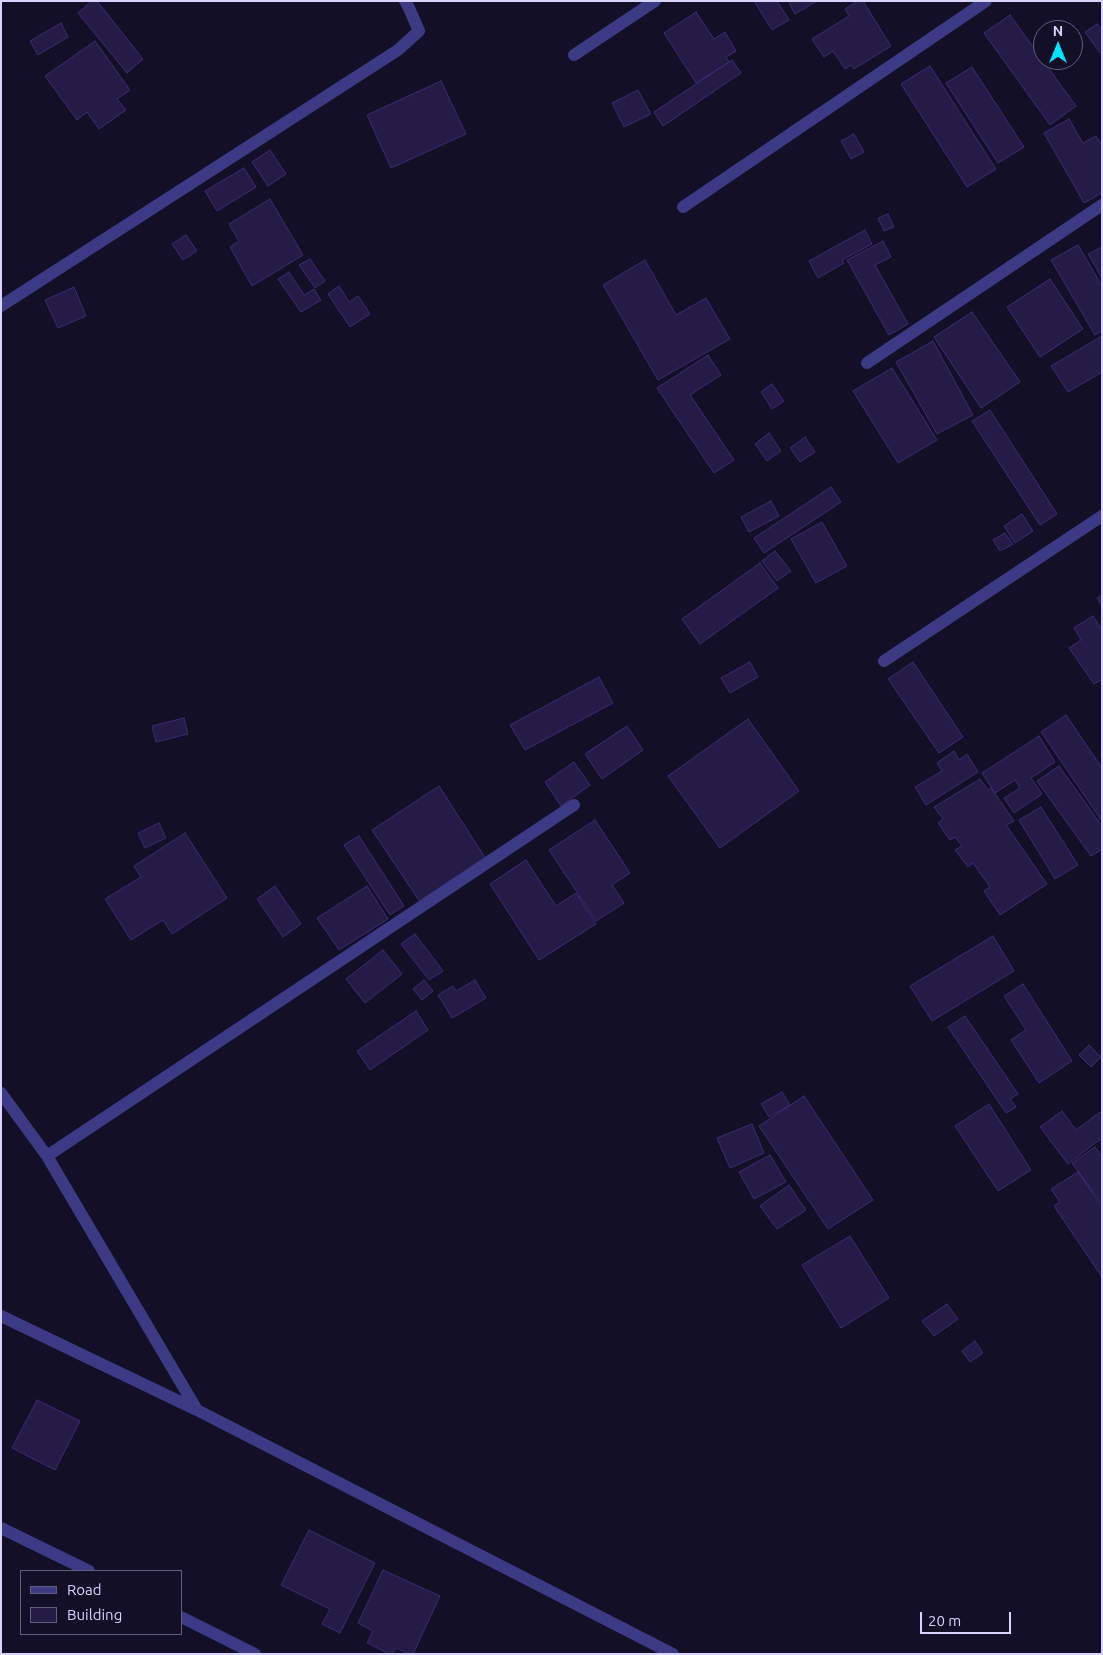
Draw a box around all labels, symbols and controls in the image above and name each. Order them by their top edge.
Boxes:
north arrow [1033,20,1083,70]
text: N [1053,23,1063,39]
legend [20,1570,182,1635]
text: Road [67,1581,102,1598]
scale bar [923,1602,1014,1634]
text: Building [67,1606,122,1623]
text: 20 m [928,1612,961,1629]

